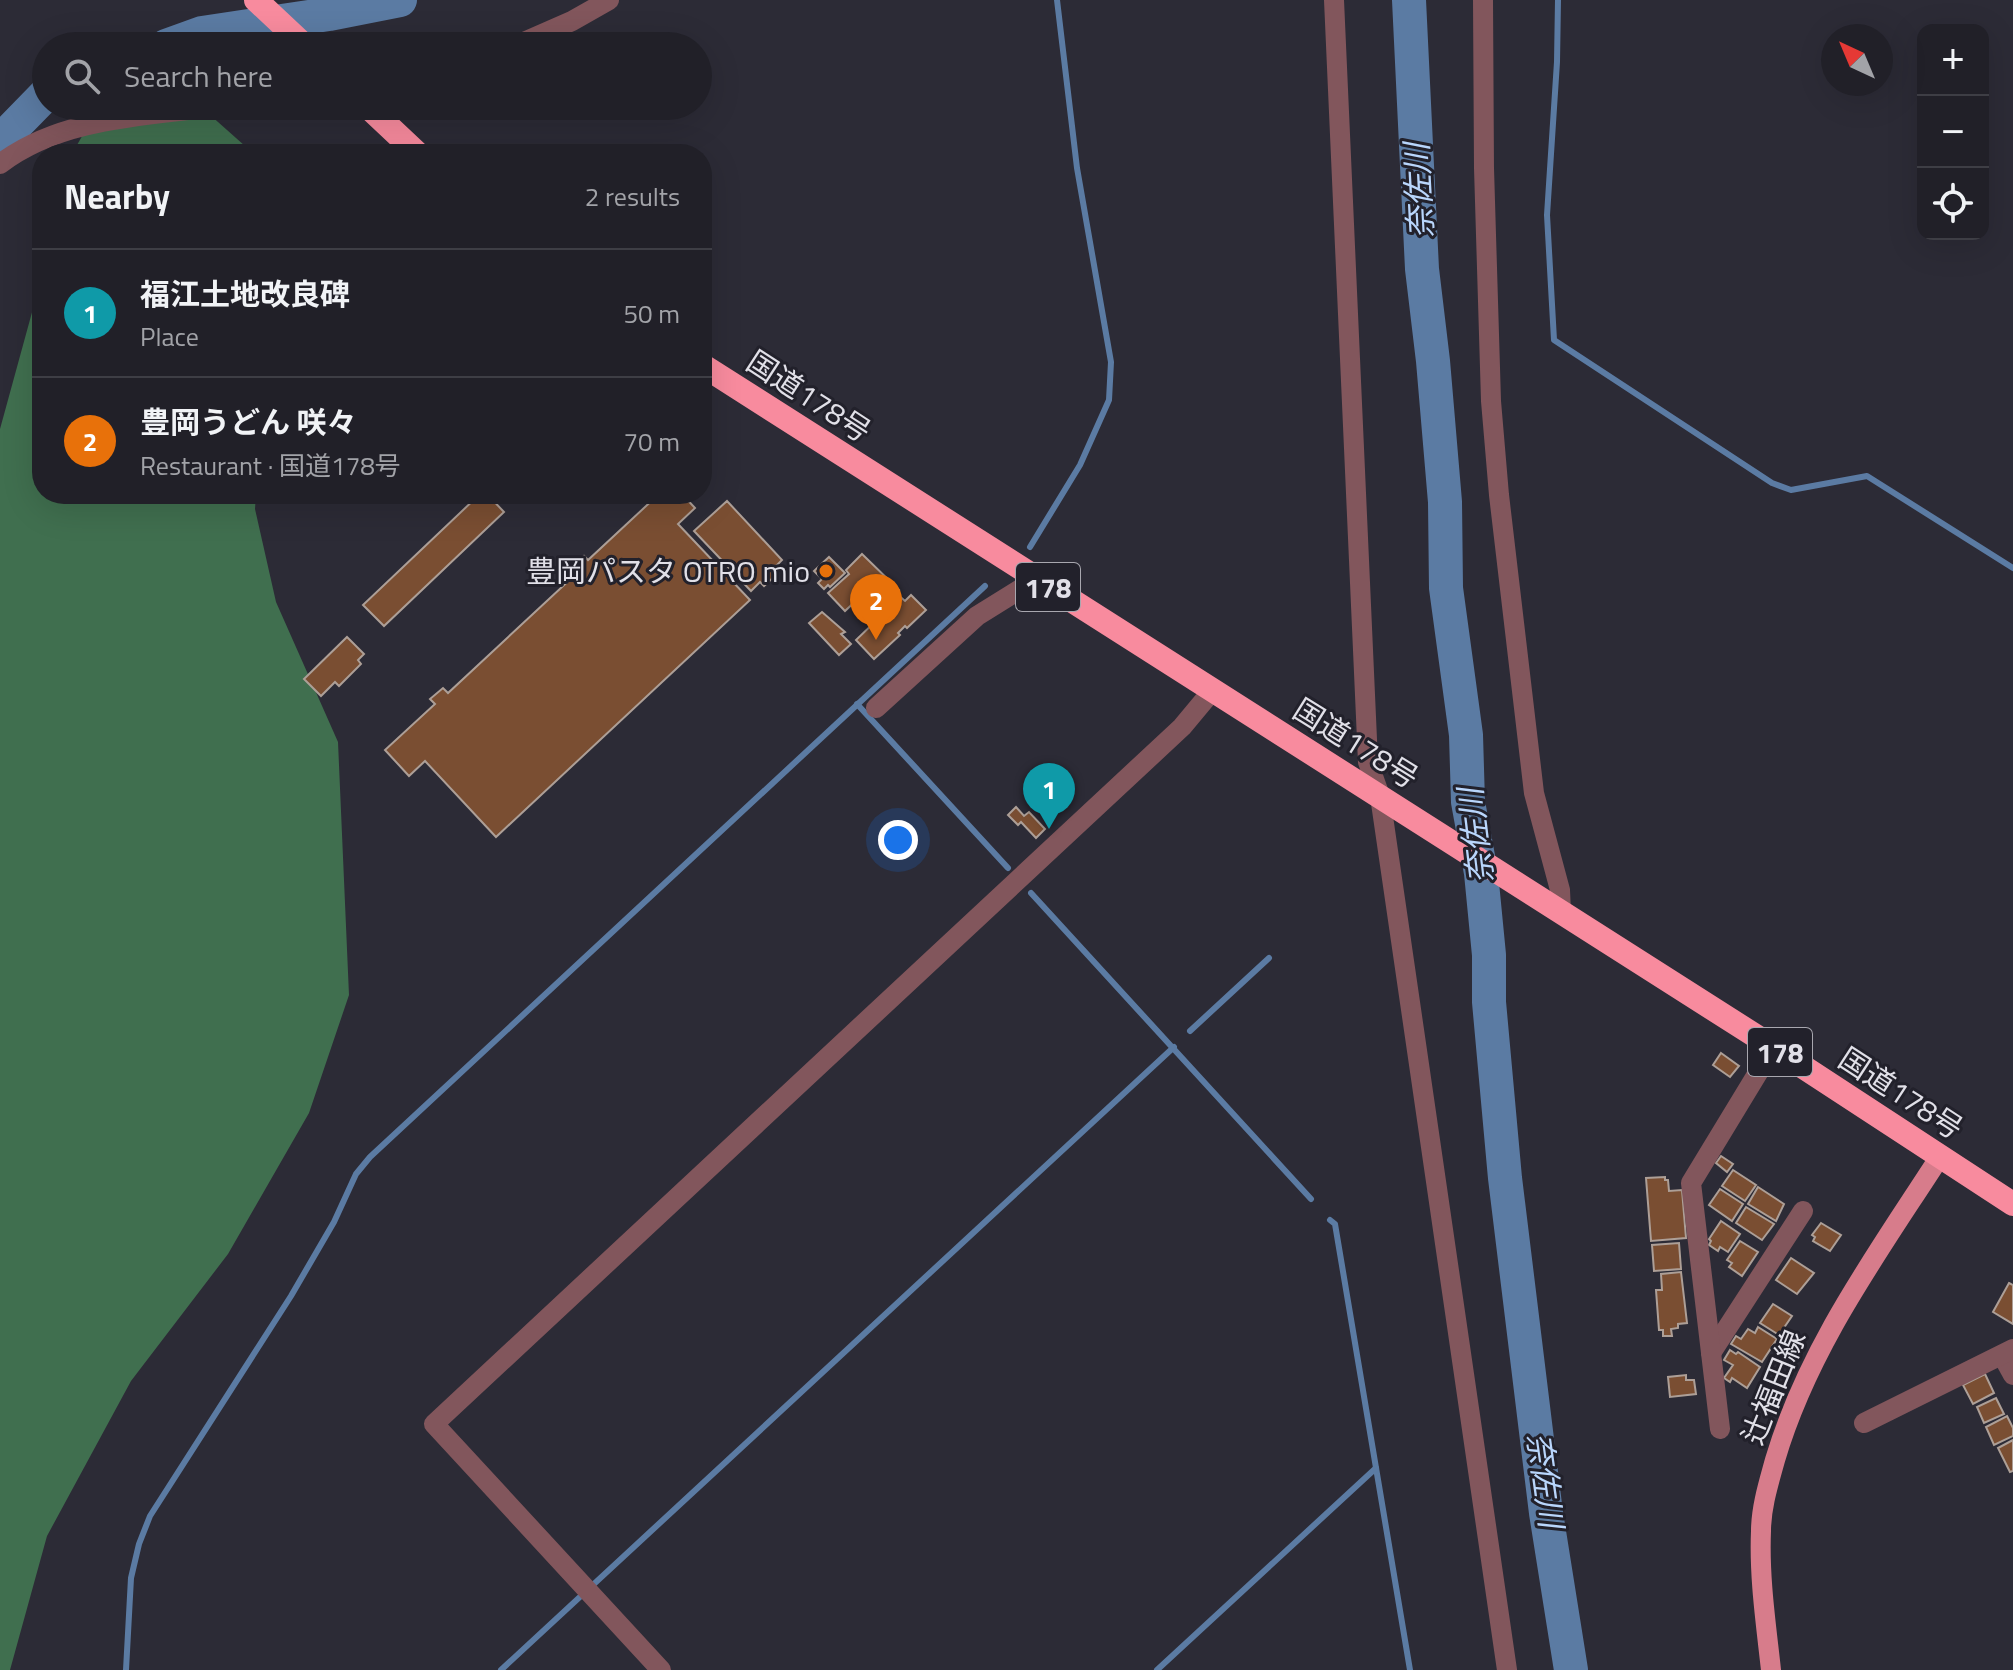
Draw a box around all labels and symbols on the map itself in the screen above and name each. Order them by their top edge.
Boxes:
north arrow [1821,24,1893,96]
water label: 奈佐川 [1391,139,1444,240]
street label: 国道178号 [738,338,880,454]
place label: 豊岡パスタ OTRO mio [526,548,810,594]
marker: 豊岡パスタ OTRO mio [817,562,835,580]
road number: 178 [1016,563,1080,611]
pin: 2 [850,574,902,640]
street label: 国道178号 [1284,686,1428,800]
pin: 1 [1023,763,1075,829]
water label: 奈佐川 [1445,782,1505,887]
your location [878,820,918,860]
road number: 178 [1748,1028,1812,1076]
street label: 国道178号 [1830,1035,1972,1151]
street label: 辻福田線 [1729,1323,1817,1451]
water label: 奈佐川 [1516,1429,1577,1534]

